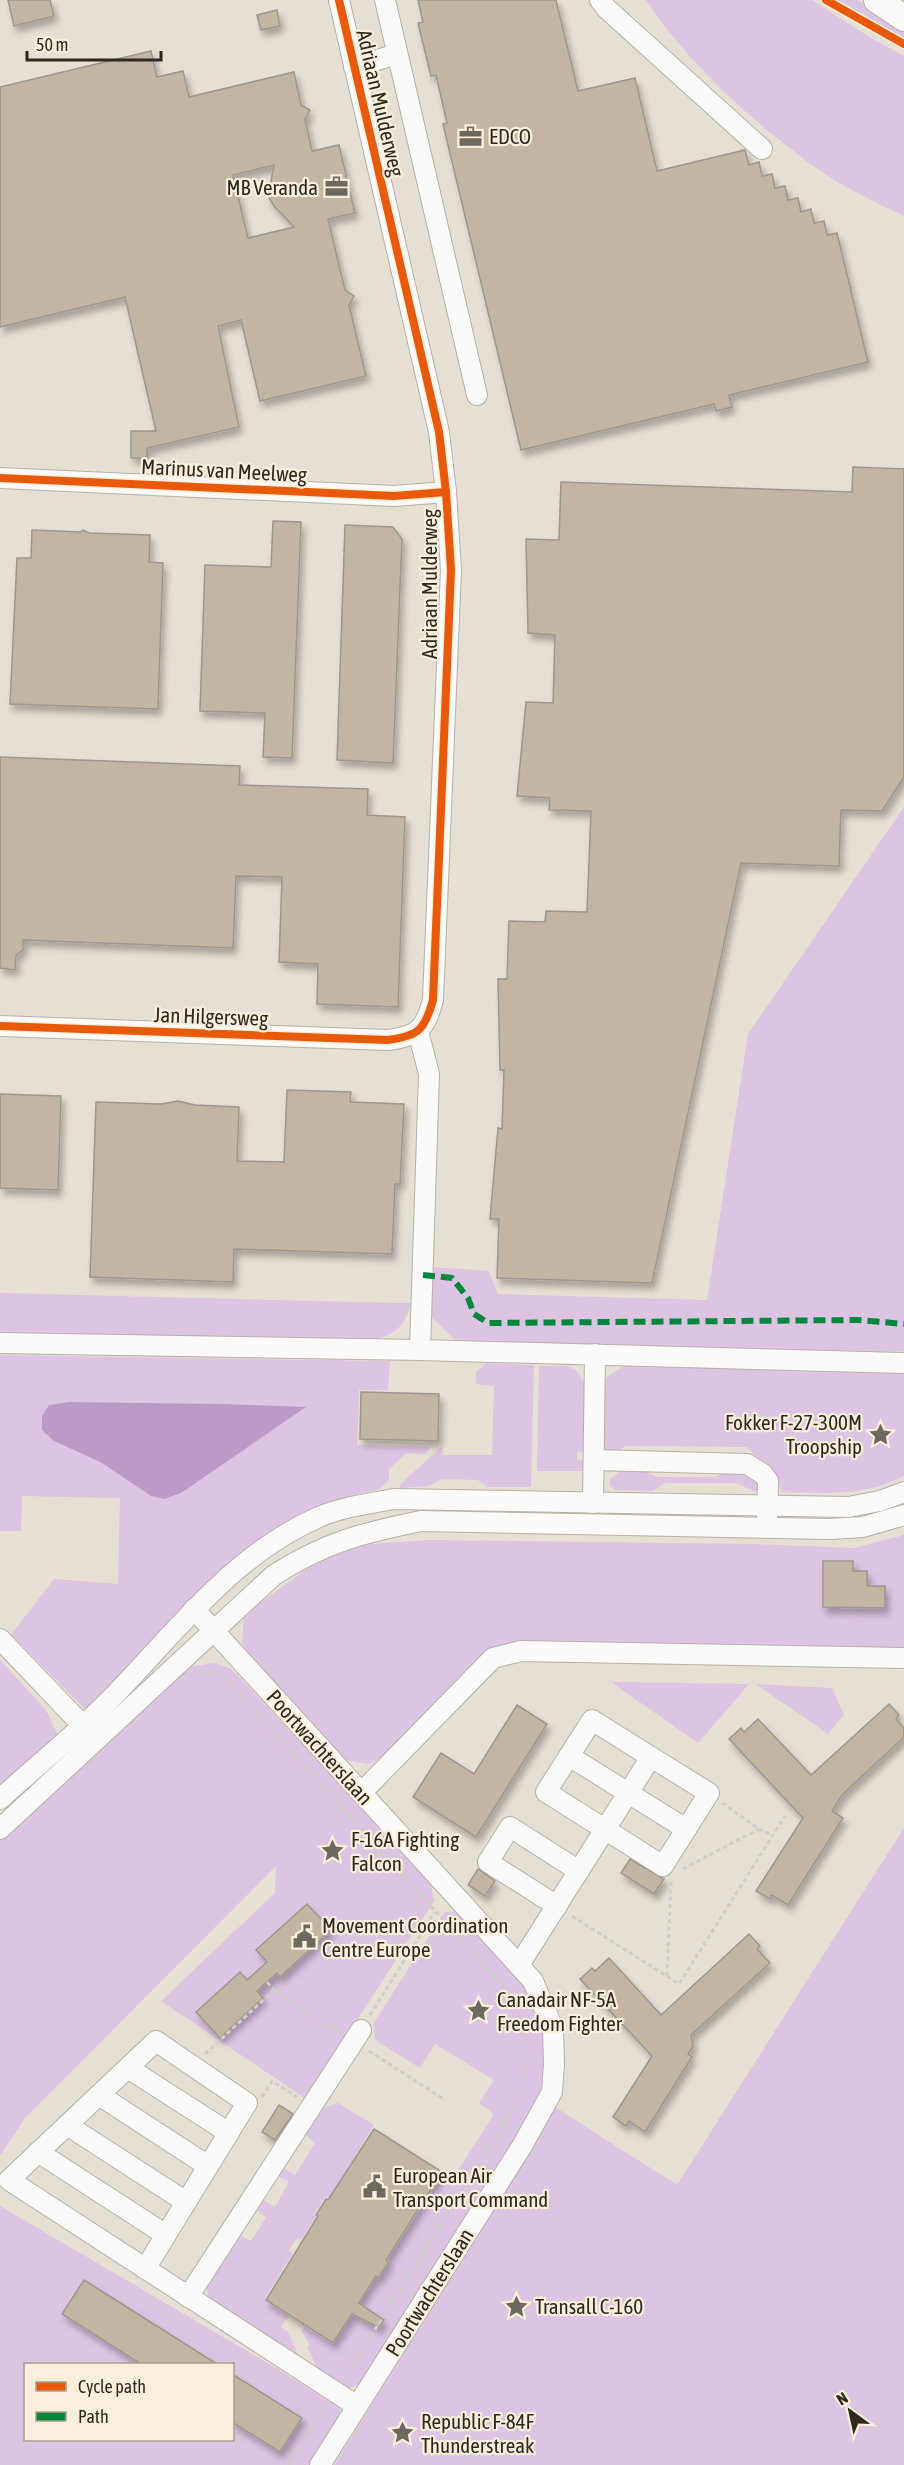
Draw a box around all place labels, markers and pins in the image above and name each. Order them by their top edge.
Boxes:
office icon: EDCO [458,123,484,149]
place label: EDCO [489,124,531,148]
office icon: MB Veranda [323,174,349,200]
place label: MB Veranda [226,175,318,199]
place label: Fokker F-27-300M Troopship [725,1410,862,1458]
place icon: Fokker F-27-300M Troopship [867,1421,893,1447]
place label: F-16A Fighting Falcon [351,1827,459,1875]
place icon: F-16A Fighting Falcon [320,1838,346,1864]
place label: Movement Coordination Centre Europe [322,1913,509,1961]
public building icon: Movement Coordination Centre Europe [291,1924,317,1950]
place label: Canadair NF-5A Freedom Fighter [497,1987,623,2035]
place icon: Canadair NF-5A Freedom Fighter [466,1998,492,2024]
place label: European Air Transport Command [393,2163,548,2211]
public building icon: European Air Transport Command [362,2174,388,2200]
place icon: Transall C-160 [504,2293,530,2319]
place label: Transall C-160 [535,2294,643,2318]
place label: Republic F-84F Thunderstreak [421,2409,535,2457]
place icon: Republic F-84F Thunderstreak [390,2420,416,2446]

